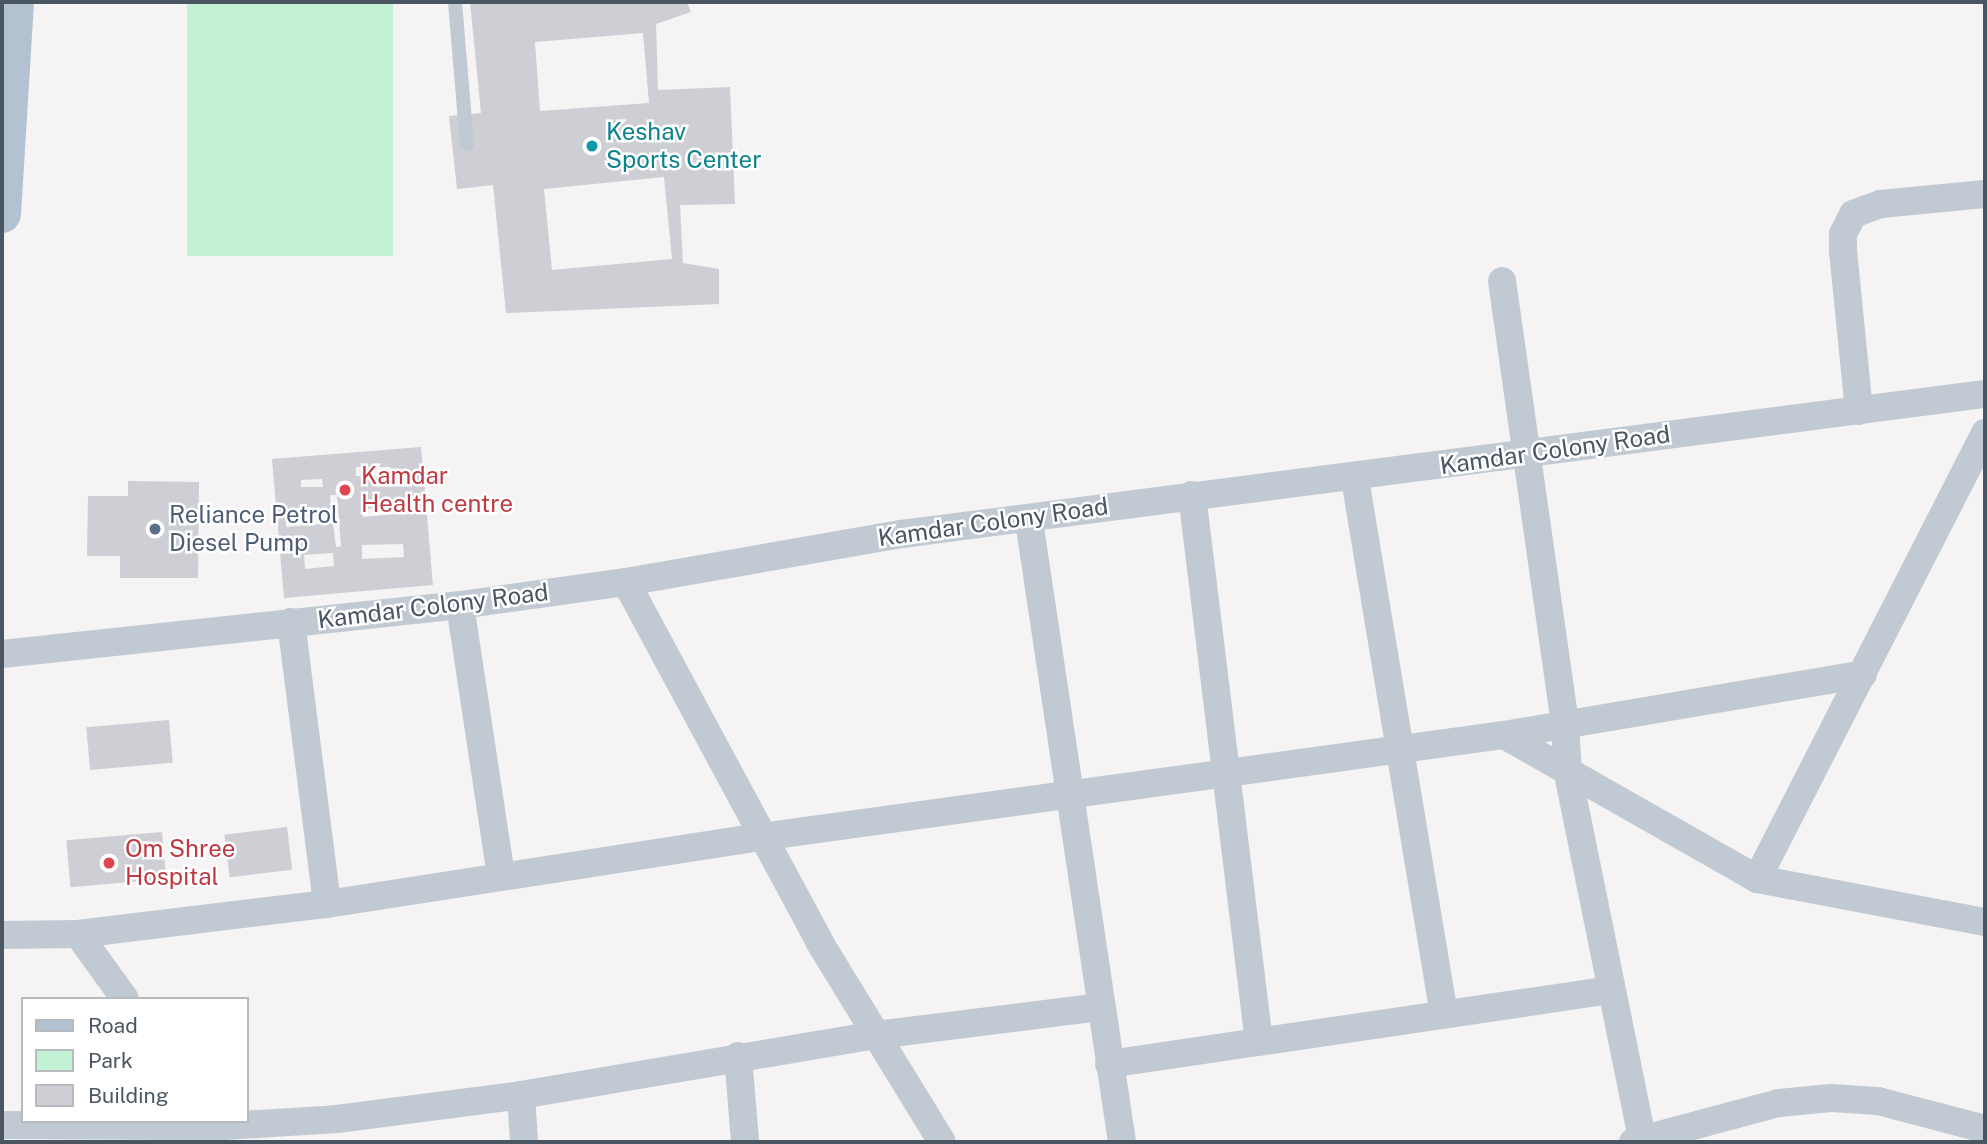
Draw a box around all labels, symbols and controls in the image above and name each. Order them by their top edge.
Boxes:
place label: Keshav Sports Center [606,118,762,174]
marker: Keshav Sports Center [584,138,600,154]
street label: Kamdar Colony Road [1438,420,1672,480]
place label: Kamdar Health centre [361,462,513,518]
marker: Kamdar Health centre [335,480,355,500]
street label: Kamdar Colony Road [876,492,1110,552]
place label: Reliance Petrol Diesel Pump [169,501,339,557]
marker: Reliance Petrol Diesel Pump [147,521,163,537]
street label: Kamdar Colony Road [316,578,550,634]
place label: Om Shree Hospital [125,835,235,891]
marker: Om Shree Hospital [99,853,119,873]
legend [21,997,248,1123]
text: Road [88,1013,138,1038]
text: Park [88,1048,133,1073]
text: Building [88,1083,169,1108]

